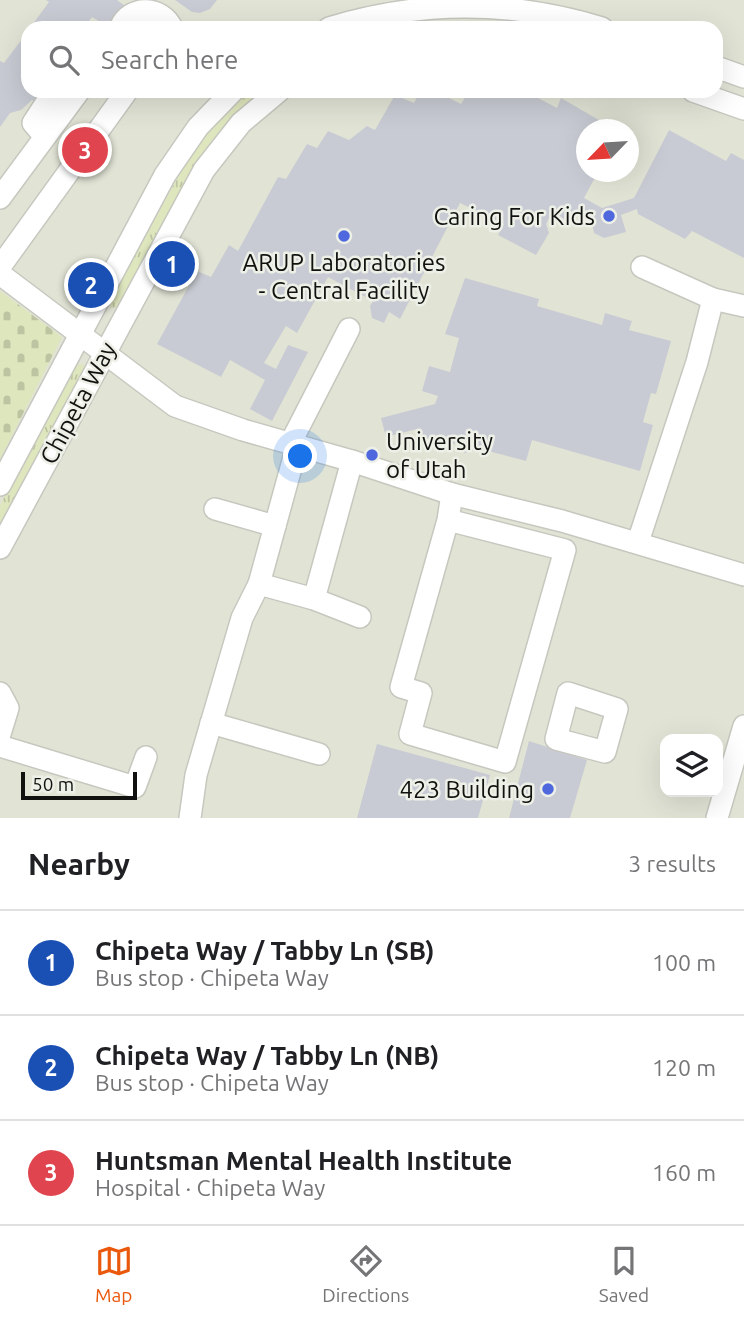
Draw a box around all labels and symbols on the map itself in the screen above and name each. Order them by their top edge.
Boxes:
north arrow [576,119,639,182]
pin: 3 [62,124,108,176]
place label: Caring For Kids [433,203,595,230]
marker: Caring For Kids [601,208,617,224]
marker: ARUP Laboratories - Central Facility [336,228,352,244]
pin: 1 [149,238,195,290]
place label: ARUP Laboratories - Central Facility [243,249,445,304]
pin: 2 [68,259,114,311]
street label: Chipeta Way [35,337,122,469]
place label: University of Utah [386,428,494,483]
your location [283,439,317,473]
marker: University of Utah [364,447,380,463]
scale bar [21,769,136,801]
place label: 423 Building [399,776,534,803]
marker: 423 Building [540,781,556,797]

